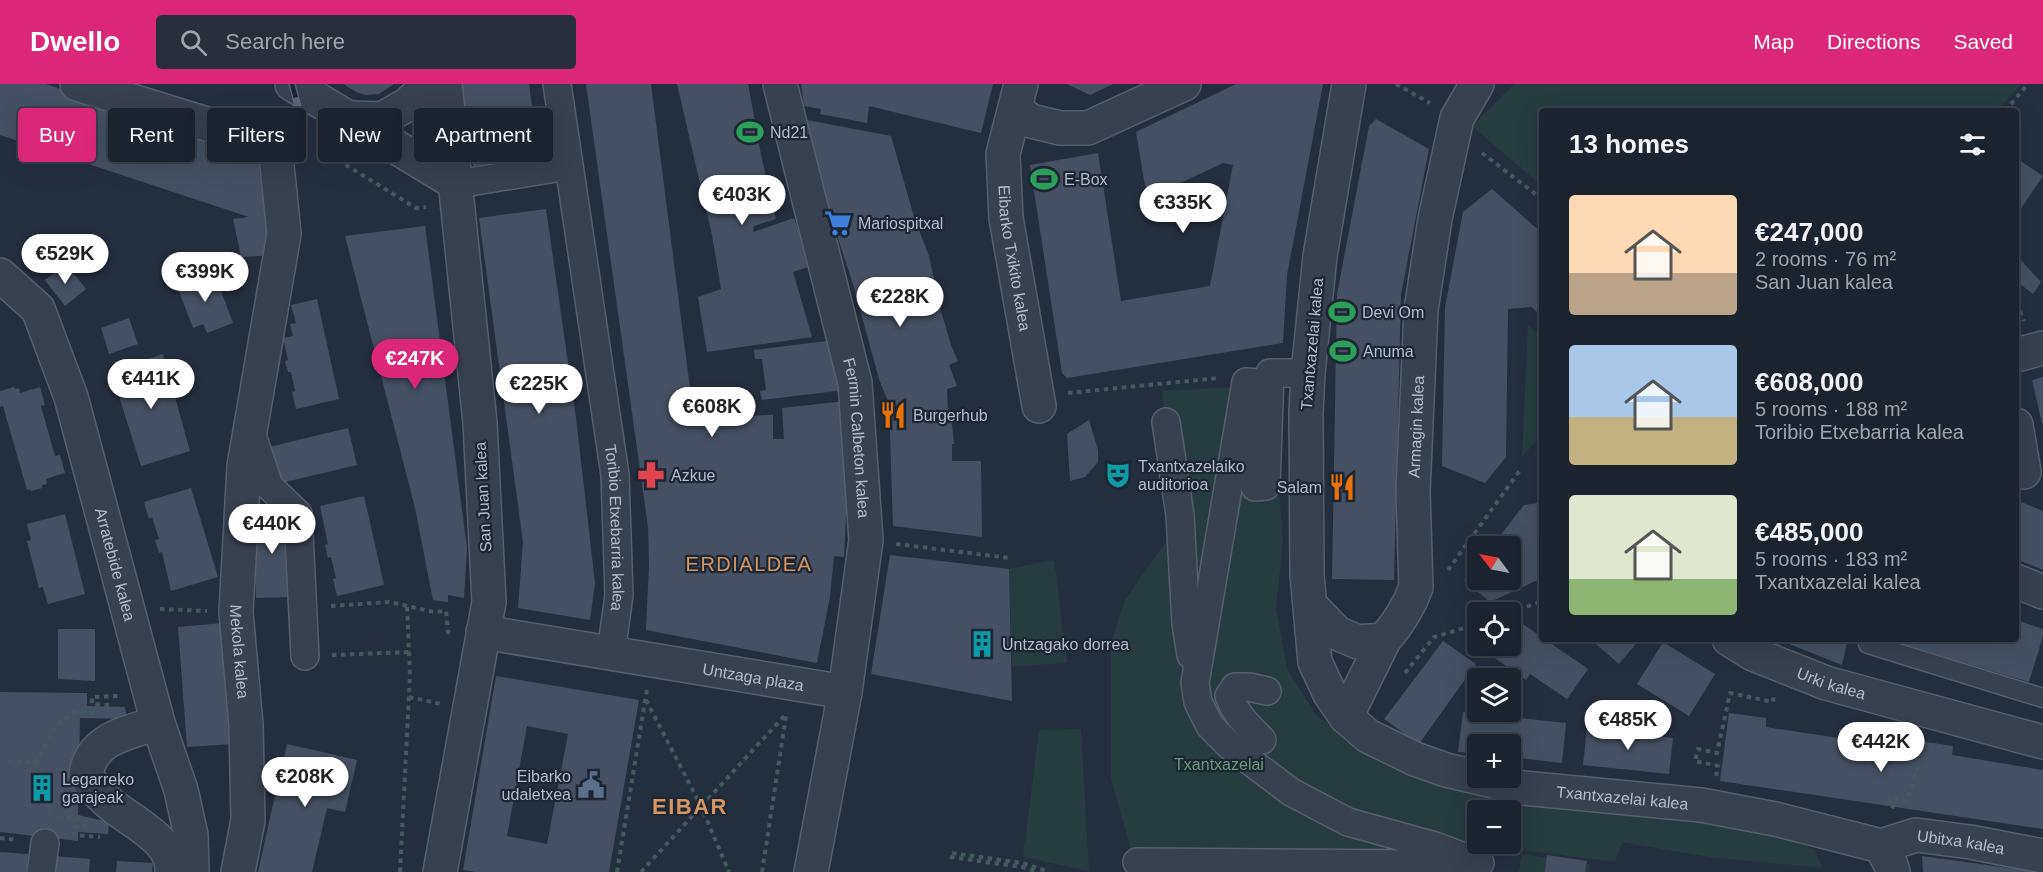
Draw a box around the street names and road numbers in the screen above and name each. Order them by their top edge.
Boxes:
street label: Eibarko Txikito kalea [996,185,1034,332]
street label: Txantxazelai kalea [1298,277,1326,411]
street label: Fermin Calbeton kalea [840,356,873,519]
street label: Armagin kalea [1405,375,1427,478]
street label: San Juan kalea [472,441,494,553]
street label: Toribio Etxebarria kalea [602,443,628,612]
street label: Arratebide kalea [92,506,139,623]
street label: Mekola kalea [227,604,252,699]
street label: Untzaga plaza [701,660,805,694]
street label: Urki kalea [1795,664,1868,702]
street label: Txantxazelai kalea [1556,783,1689,812]
street label: Ubitxa kalea [1916,827,2006,857]

